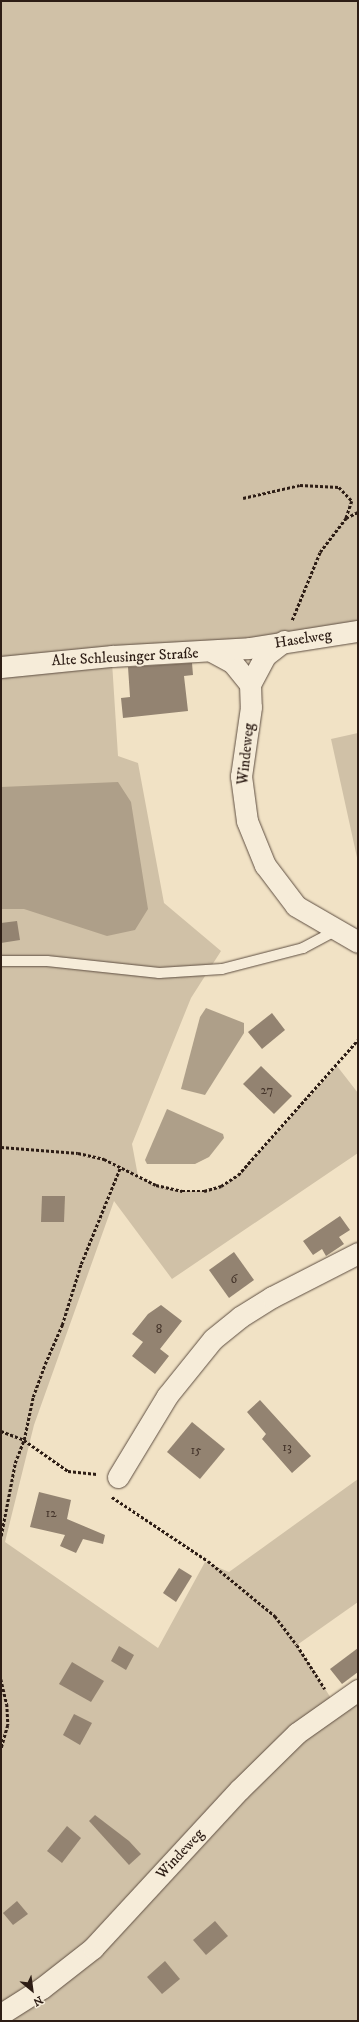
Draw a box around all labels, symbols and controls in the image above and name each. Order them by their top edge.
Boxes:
street label: Haselweg [273,626,333,652]
street label: Alte Schleusinger Straße [51,644,199,670]
street label: Windeweg [234,722,258,786]
house number: 27 [261,1082,273,1098]
house number: 6 [231,1271,237,1287]
house number: 8 [156,1321,162,1337]
house number: 13 [282,1439,292,1455]
house number: 15 [190,1442,202,1458]
house number: 12 [45,1505,57,1521]
street label: Windeweg [152,1825,208,1883]
north arrow [12,1970,52,2010]
text: N [30,1992,45,2009]

